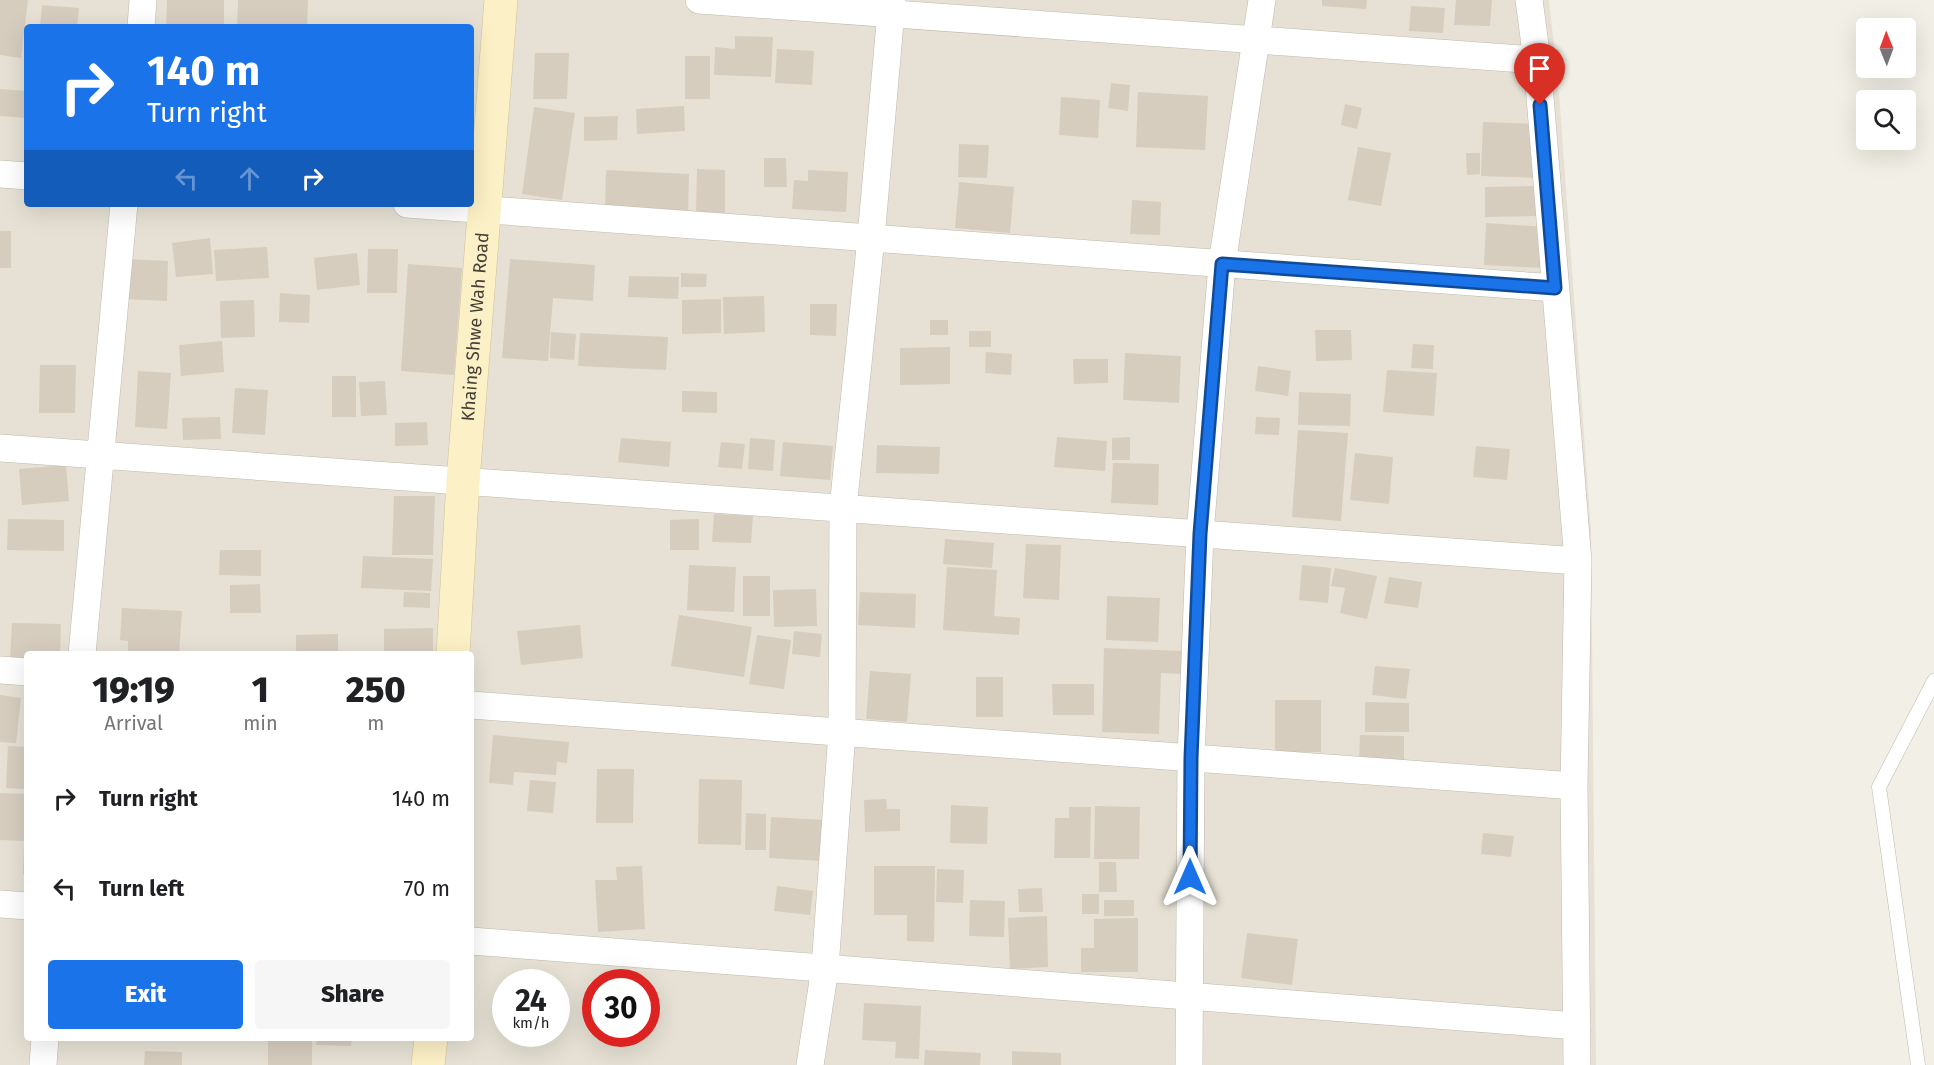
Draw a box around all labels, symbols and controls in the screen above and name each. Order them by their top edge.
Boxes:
north arrow [1856,18,1916,78]
map controls [1856,18,1916,150]
pin [1514,43,1565,105]
text: 140 m [147,46,260,96]
icon: right [48,48,126,126]
icon: arrive [1523,52,1556,85]
button: search [1856,90,1916,150]
text: Turn right [147,97,267,129]
icon: left [170,162,203,195]
icon: ahead [233,162,266,195]
icon: right [296,162,329,195]
street label: Khaing Shwe Wah Road [457,231,494,422]
text: 19:19 [92,668,175,712]
text: 1 [252,668,269,712]
text: 250 [346,668,406,712]
text: Arrival [104,711,163,735]
text: min [243,711,278,735]
text: m [367,711,384,735]
icon: right [48,782,81,815]
text: Turn right [99,785,198,812]
text: 140 m [392,785,450,812]
position arrow [1158,845,1222,909]
icon: left [48,872,81,905]
text: Turn left [99,875,184,902]
text: 70 m [404,875,450,902]
button: Exit [48,960,243,1029]
button: Share [255,960,450,1029]
speed limit sign: 30 [582,969,660,1047]
text: 24 [515,983,547,1019]
text: km/h [512,1014,550,1032]

